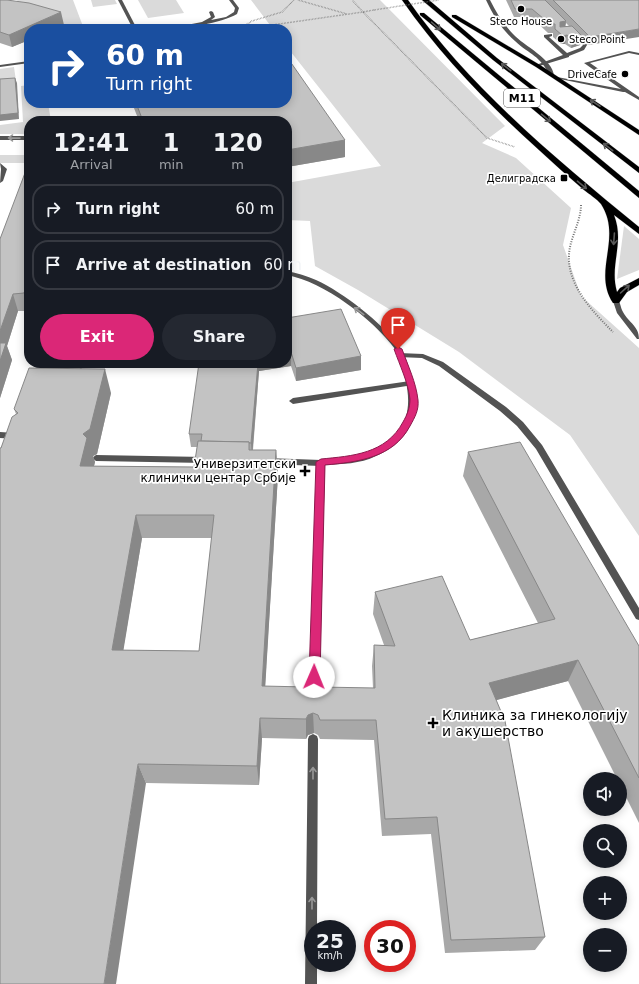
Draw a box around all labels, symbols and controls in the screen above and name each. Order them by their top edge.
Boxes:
marker: Steco House [516,4,526,14]
place label: Steco House [490,16,552,27]
one-way arrow [430,21,441,30]
marker: Steco Point [556,34,566,44]
place label: Steco Point [569,34,625,45]
text: 60 m [106,39,184,72]
icon: right [40,40,92,92]
one-way arrow [500,63,511,71]
place label: DriveCafe [568,69,617,80]
marker: DriveCafe [620,69,630,79]
text: Turn right [106,73,192,94]
road number: M11 [504,89,540,107]
one-way arrow [590,99,601,107]
one-way arrow [541,113,551,122]
text: 12:41 [53,129,130,157]
text: 1 [163,129,179,157]
text: 120 [213,129,263,157]
one-way arrow [8,134,21,142]
one-way arrow [603,143,614,151]
text: Arrival [70,157,113,172]
text: min [159,157,183,172]
text: m [231,157,244,172]
place label: Делиградска [487,173,556,184]
marker: Делиградска [559,173,569,183]
one-way arrow [577,180,588,189]
icon: right [42,198,64,220]
text: Turn right [76,200,160,218]
text: 60 m [236,200,274,218]
one-way arrow [610,232,617,245]
icon: arrive [42,254,64,276]
text: Arrive at destination [76,256,251,274]
text: 60 m [263,256,302,274]
one-way arrow [620,285,630,294]
one-way arrow [354,307,365,316]
pin [381,308,415,349]
button: Exit [40,314,154,360]
button: Share [162,314,276,360]
icon: arrive [387,314,409,336]
place label: Универзитетски клинички центар Србије [141,457,296,485]
marker: Универзитетски клинички центар Србије [299,465,311,477]
position arrow [293,656,335,698]
place label: Клиника за гинекологију и акушерство [442,707,628,739]
marker: Клиника за гинекологију и акушерство [427,717,439,729]
one-way arrow [309,767,317,780]
map controls [583,772,627,972]
button: sound [583,772,627,816]
button: search [583,824,627,868]
button: + [583,876,627,920]
one-way arrow [308,897,316,910]
speed limit sign: 30 [364,920,416,972]
button: − [583,928,627,972]
text: 25 [316,929,344,953]
text: km/h [317,950,343,961]

